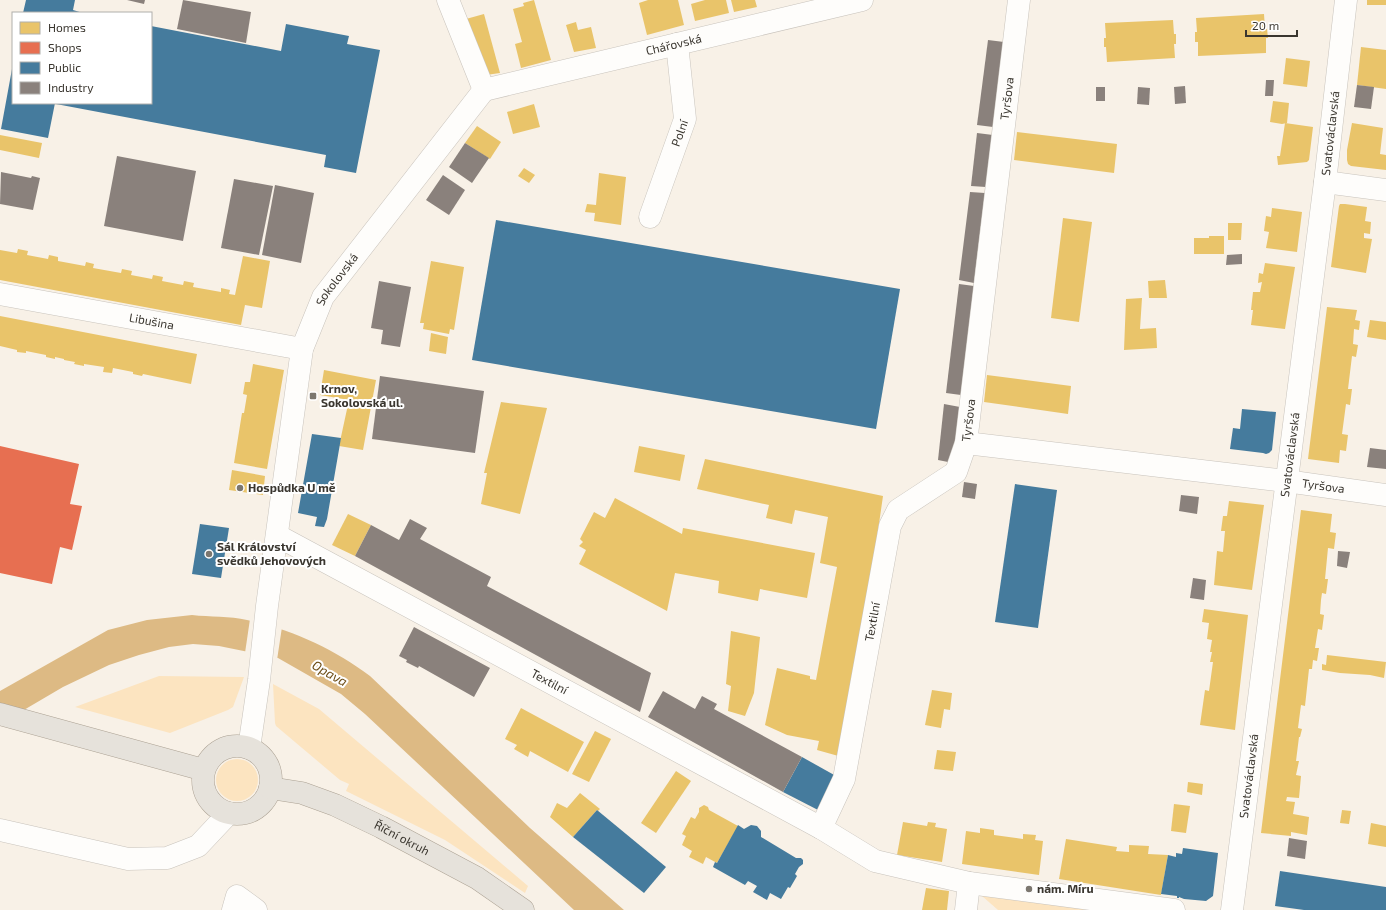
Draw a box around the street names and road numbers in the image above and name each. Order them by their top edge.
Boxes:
street label: Chářovská [644,30,703,57]
street label: Tyršova [997,76,1016,121]
street label: Svatováclavská [1318,90,1341,176]
street label: Polní [668,117,691,148]
street label: Sokolovská [312,250,360,307]
street label: Libušina [128,310,175,332]
street label: Tyršova [958,398,977,442]
street label: Svatováclavská [1277,412,1302,498]
street label: Tyršova [1301,475,1346,495]
street label: Textilní [861,600,882,642]
street label: Textilní [529,665,571,697]
street label: Svatováclavská [1236,733,1260,819]
street label: Říční okruh [372,817,432,858]

